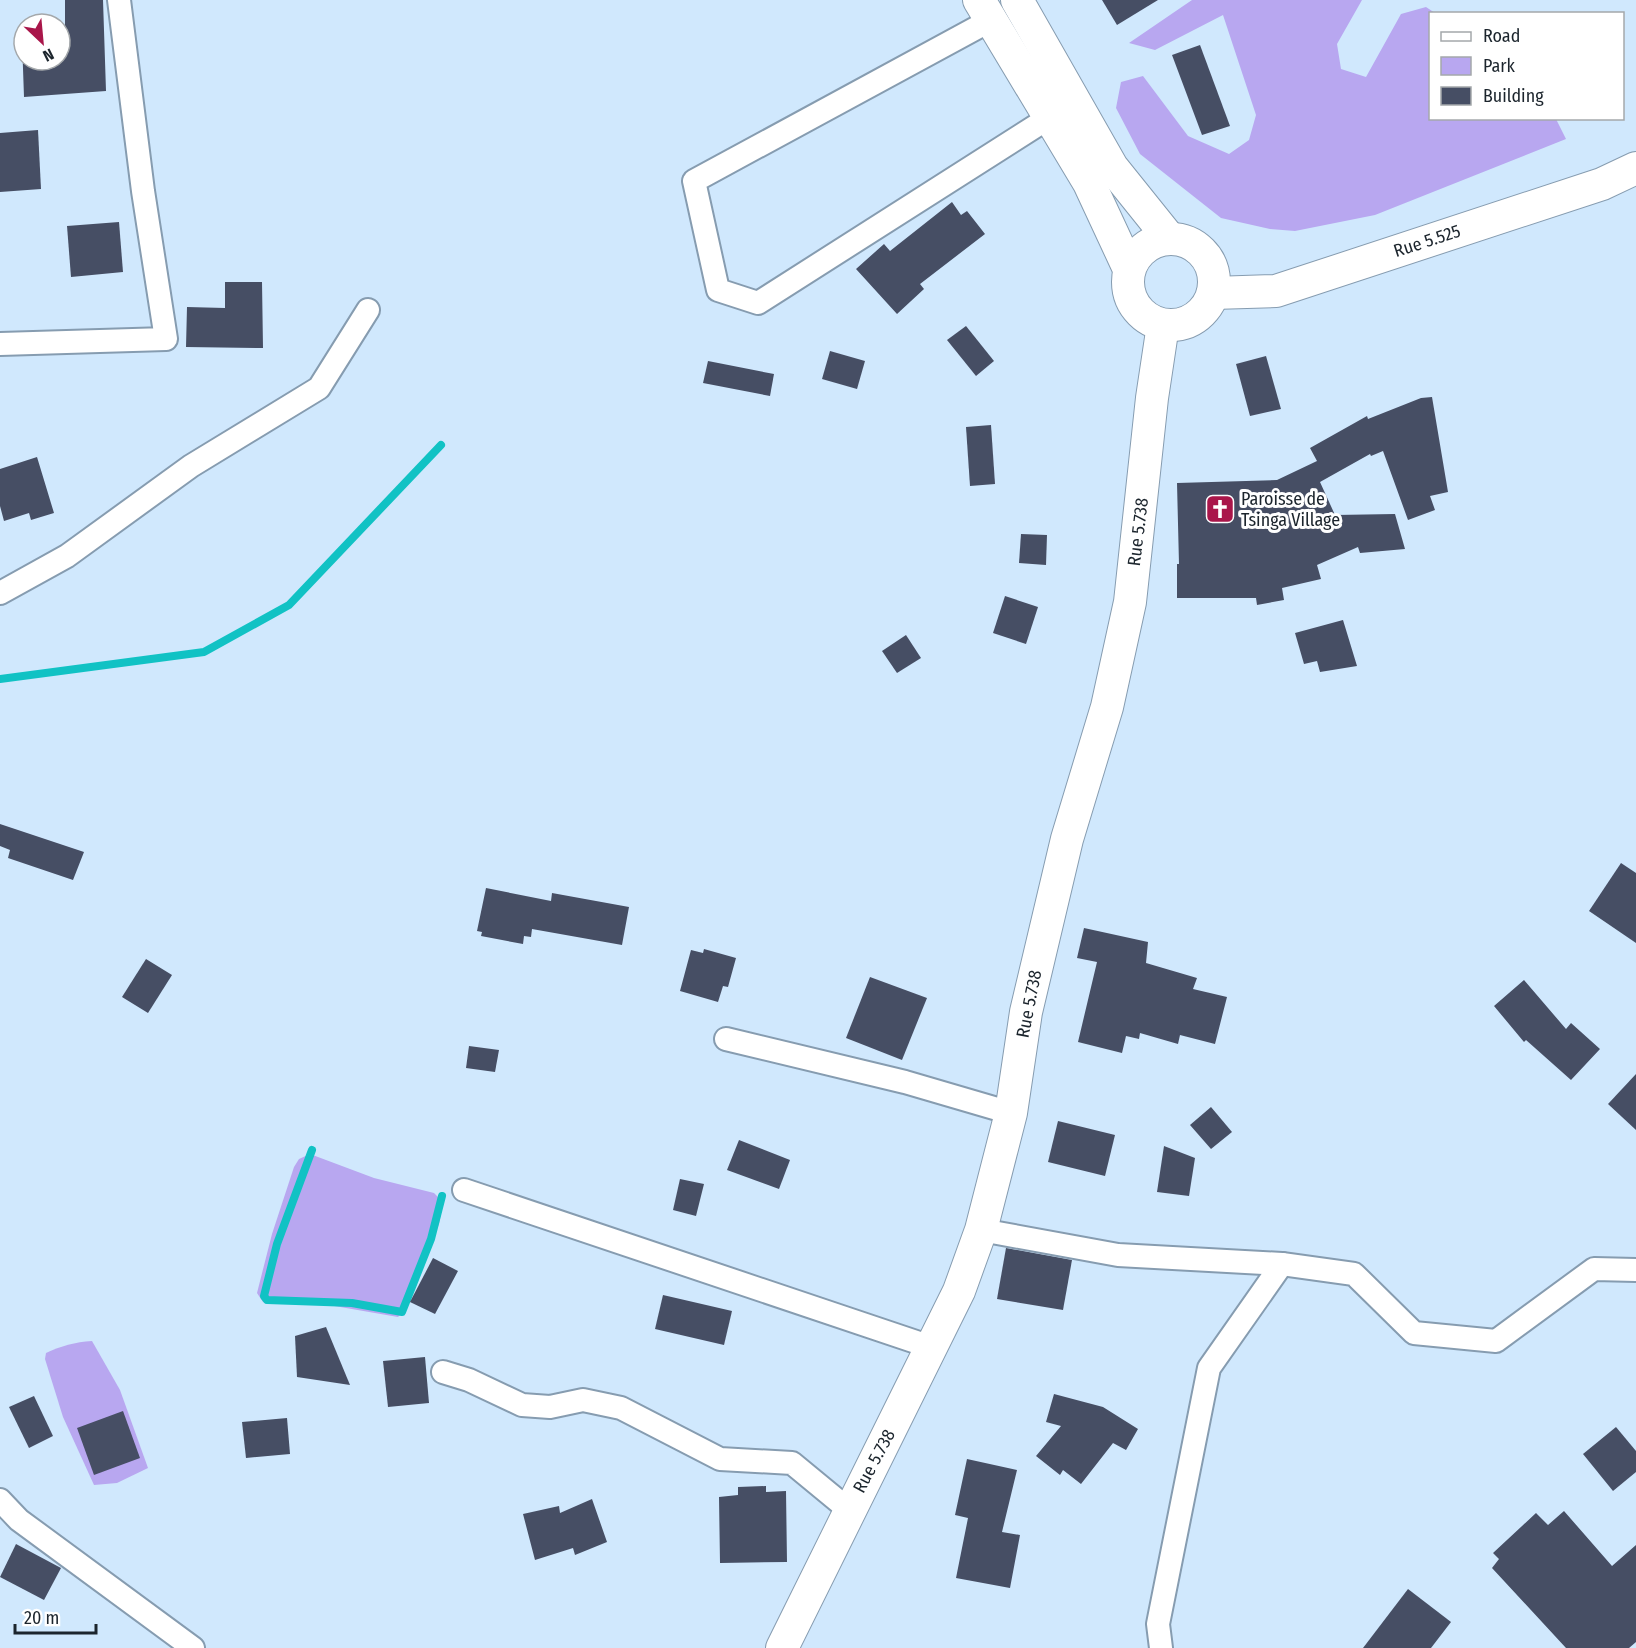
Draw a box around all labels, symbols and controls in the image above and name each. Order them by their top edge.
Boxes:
north arrow [12,12,72,72]
legend [1429,12,1624,120]
text: Road [1483,25,1520,47]
text: N [40,44,57,66]
text: Park [1483,55,1516,77]
text: Building [1483,85,1544,107]
street label: Rue 5.525 [1391,220,1463,262]
place label: Paroisse de Tsinga Village [1241,488,1340,531]
church icon: Paroisse de Tsinga Village [1204,493,1236,525]
street label: Rue 5.738 [1123,497,1153,567]
street label: Rue 5.738 [1012,968,1046,1040]
street label: Rue 5.738 [848,1425,900,1497]
scale bar [15,1597,96,1635]
text: 20 m [24,1607,59,1629]

